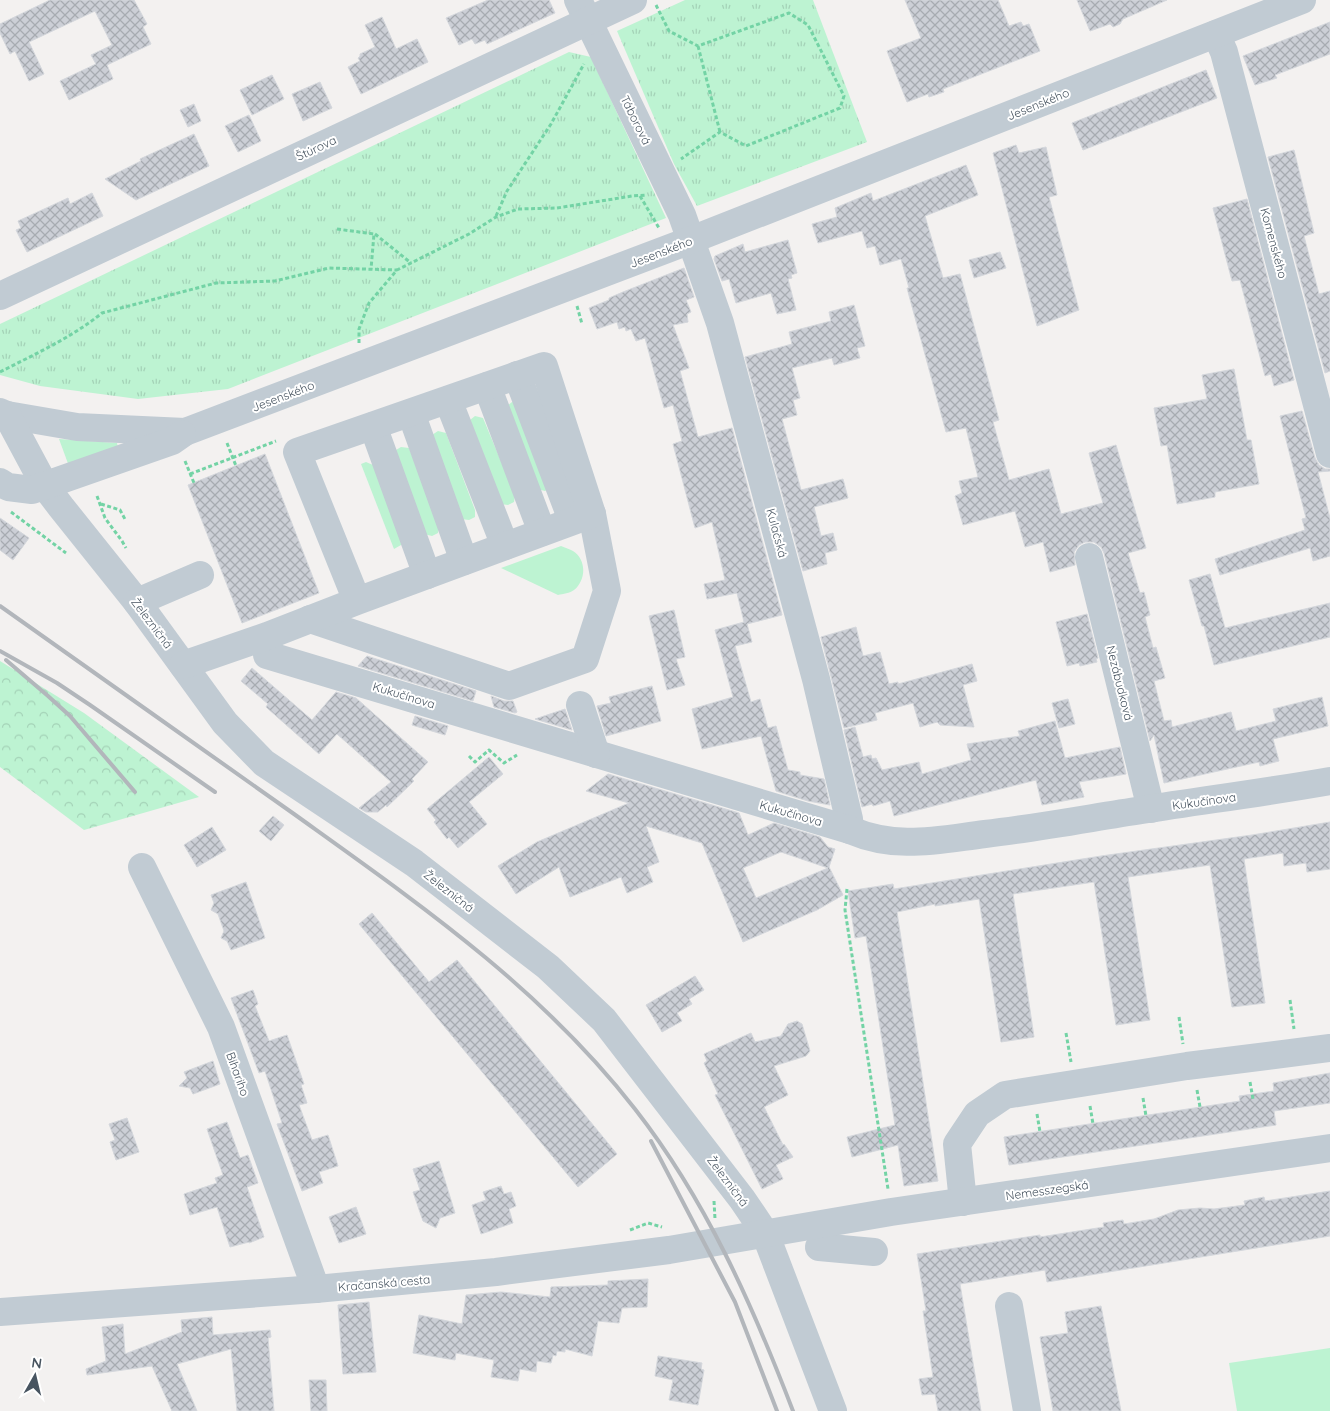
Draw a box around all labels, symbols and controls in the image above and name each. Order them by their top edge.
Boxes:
street label: Jesenského [1005,85,1071,123]
street label: Táborová [618,93,654,147]
street label: Štúrova [293,132,339,164]
street label: Komenského [1257,206,1291,280]
street label: Jesenského [628,233,694,271]
street label: Jesenského [250,377,316,415]
street label: Kulačská [763,507,791,559]
street label: Železničná [128,595,176,651]
street label: Nezábudková [1103,644,1137,722]
street label: Kukučínova [371,678,437,712]
street label: Kukučínova [1171,789,1237,813]
street label: Kukučínova [758,797,824,829]
street label: Železničná [421,867,477,915]
street label: Bihariho [223,1050,253,1098]
street label: Železničná [704,1153,752,1209]
street label: Nemesszegská [1005,1177,1089,1203]
street label: Kračanská cesta [337,1271,431,1295]
north arrow [10,1351,60,1401]
text: N [30,1353,43,1373]

